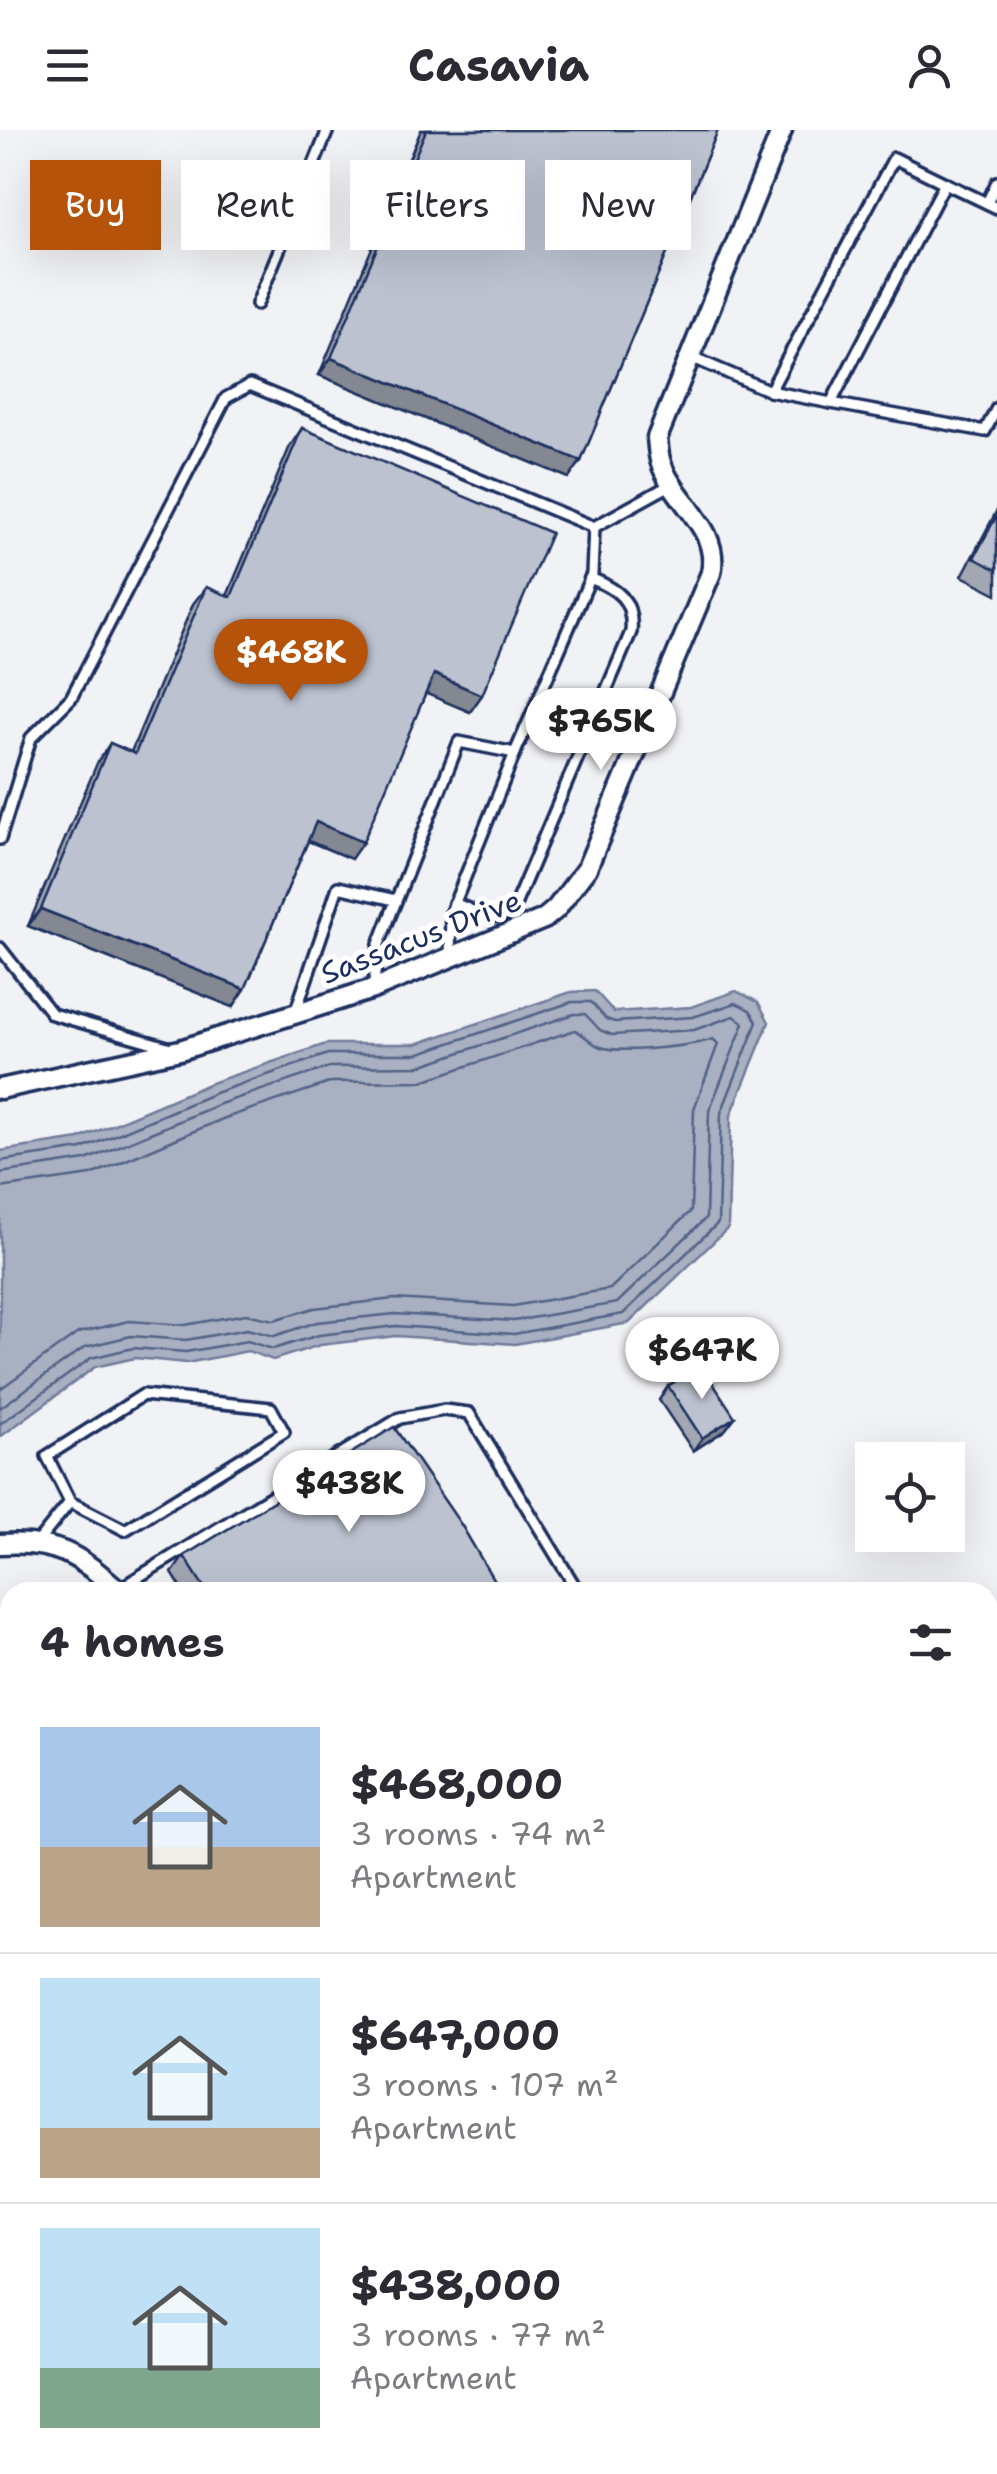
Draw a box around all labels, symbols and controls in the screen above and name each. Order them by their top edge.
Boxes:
text: Casavia [408,35,589,95]
icon: menu [40,38,95,93]
icon: person [902,38,957,93]
chip: Buy [30,160,161,250]
chip: Rent [181,160,330,250]
chip: Filters [350,160,525,250]
chip: New [545,160,691,250]
pin: $468K [221,619,361,704]
text: $468K [236,630,346,673]
pin: $765K [531,688,671,773]
text: $765K [547,699,655,742]
street label: Sassacus Drive [315,879,527,994]
pin: $647K [632,1317,772,1402]
text: $647K [647,1328,757,1371]
map controls [855,1442,965,1552]
button: locate [855,1442,965,1552]
pin: $438K [279,1450,419,1535]
text: $438K [294,1461,404,1504]
text: 4 homes [40,1614,225,1670]
icon: filters [903,1615,958,1670]
text: $468,000 [350,1756,563,1812]
icon: home [120,1767,240,1887]
text: 3 rooms · 74 m² [350,1812,606,1855]
text: Apartment [350,1855,517,1898]
text: $647,000 [350,2007,560,2063]
icon: home [120,2018,240,2138]
text: 3 rooms · 107 m² [350,2063,618,2106]
text: Apartment [350,2106,517,2149]
text: $438,000 [350,2257,561,2313]
icon: home [120,2268,240,2388]
text: 3 rooms · 77 m² [350,2313,606,2356]
text: Apartment [350,2356,517,2399]

